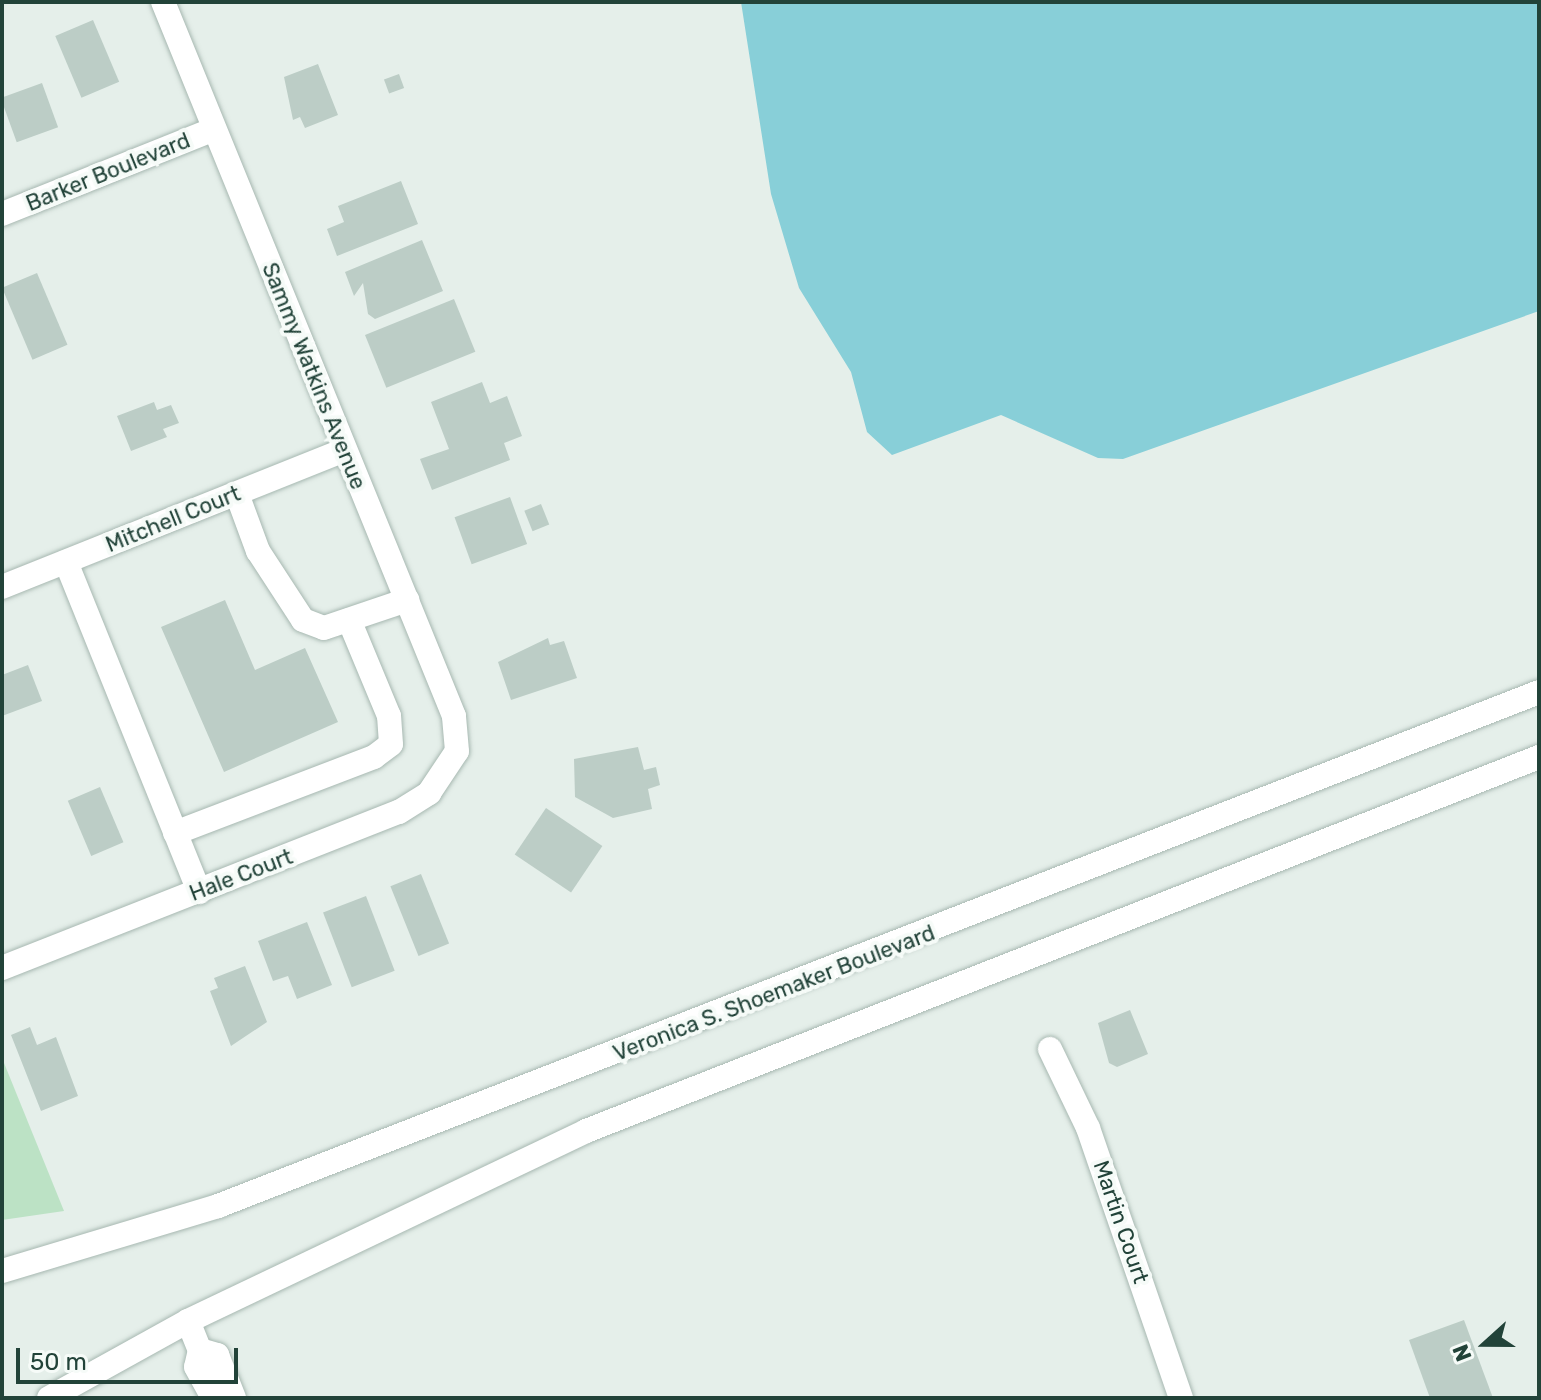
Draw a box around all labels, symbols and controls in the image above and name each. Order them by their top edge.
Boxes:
street label: Barker Boulevard [22,127,194,217]
street label: Sammy Watkins Avenue [256,258,372,494]
street label: Mitchell Court [102,480,244,558]
street label: Hale Court [186,843,296,907]
street label: Veronica S. Shoemaker Boulevard [609,919,939,1067]
street label: Martin Court [1088,1157,1154,1287]
north arrow [1445,1304,1525,1384]
scale bar [20,1332,242,1382]
text: N [1447,1341,1478,1365]
text: 50 m [30,1348,87,1376]

